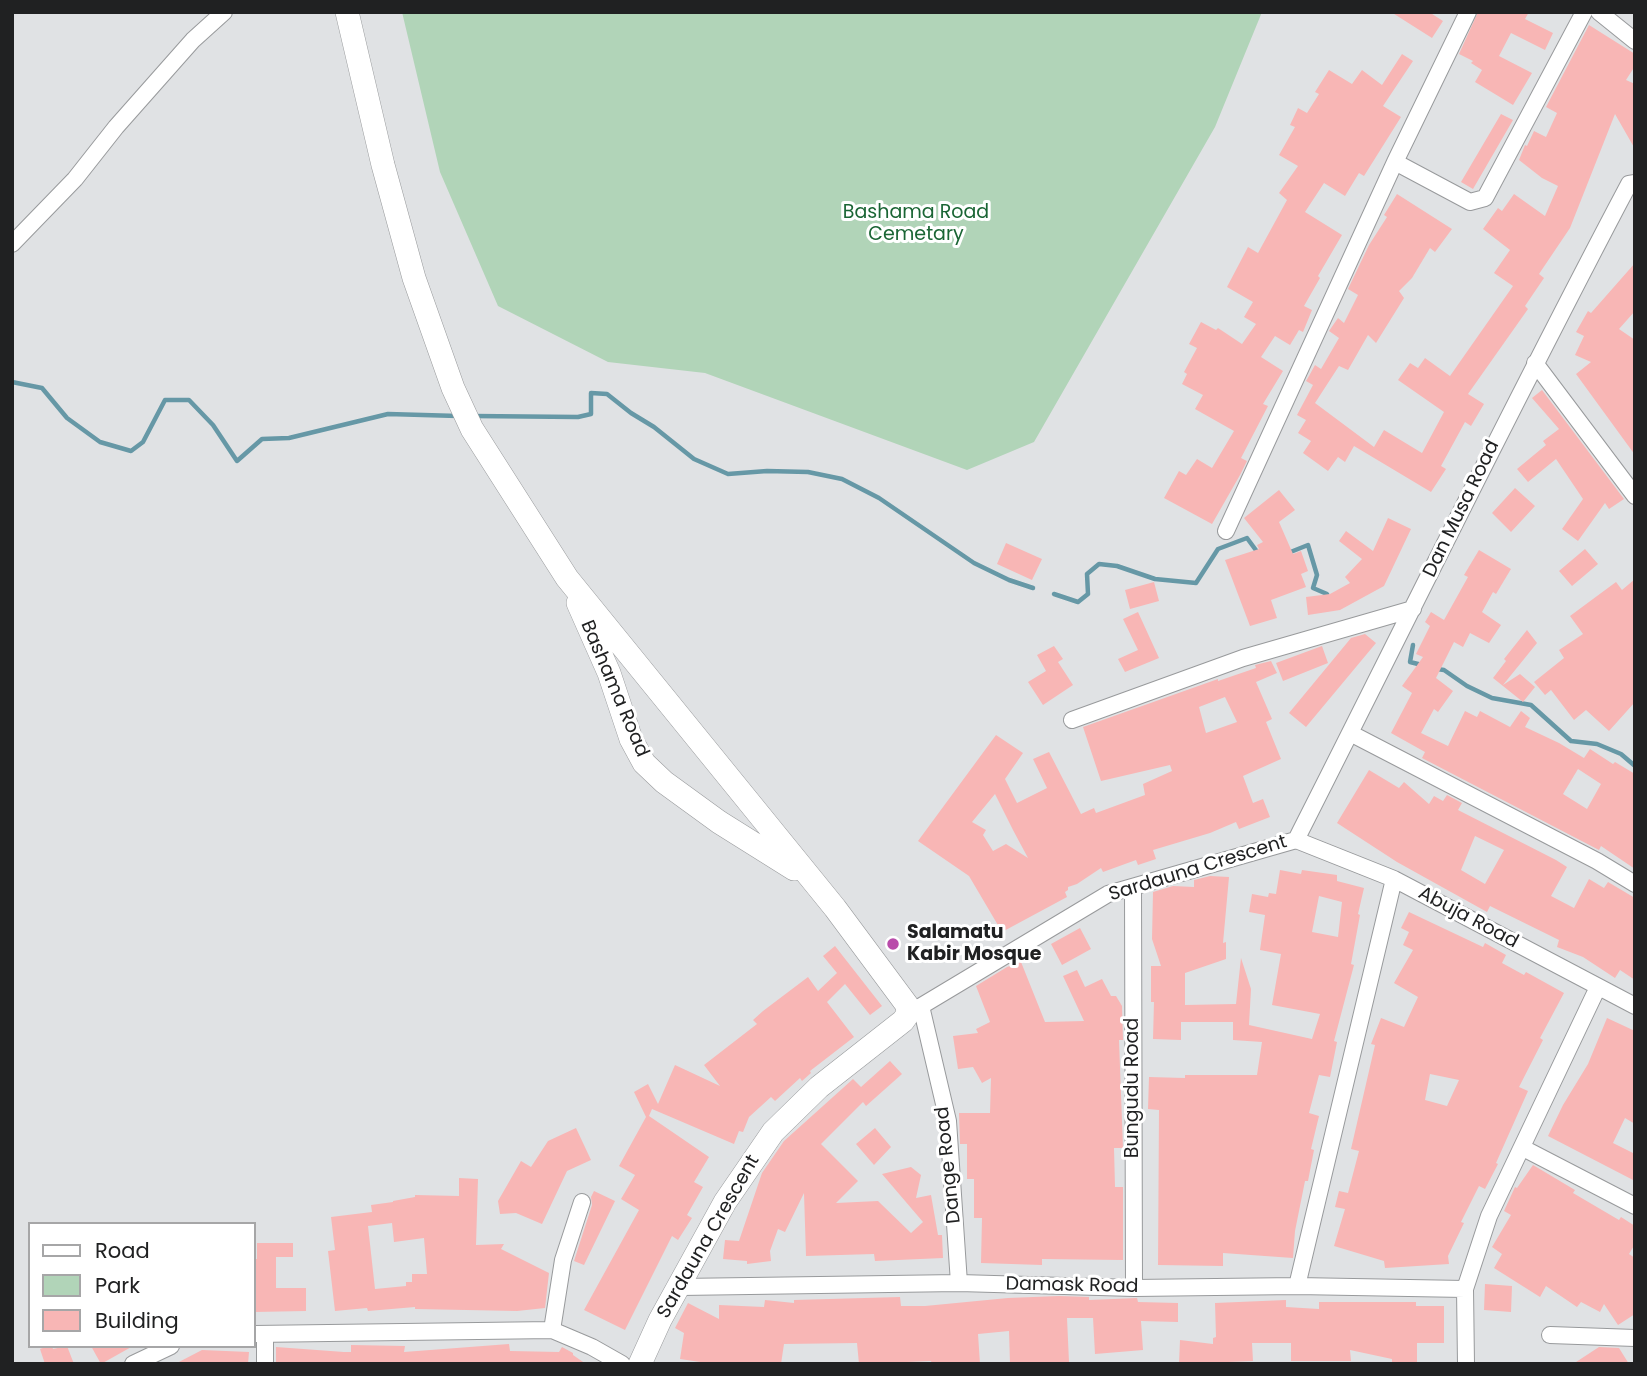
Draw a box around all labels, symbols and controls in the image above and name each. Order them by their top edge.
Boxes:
park label: Bashama Road Cemetary [843,202,989,246]
street label: Dan Musa Road [1419,437,1505,581]
street label: Bashama Road [575,617,653,761]
street label: Sardauna Crescent [1106,831,1290,907]
street label: Abuja Road [1414,882,1522,954]
place label: Salamatu Kabir Mosque [907,922,1041,966]
marker: Salamatu Kabir Mosque [885,936,901,952]
street label: Bungudu Road [1122,1018,1144,1158]
street label: Dange Road [932,1105,966,1225]
street label: Sardauna Crescent [653,1151,765,1323]
legend [28,1222,256,1348]
text: Road [95,1236,150,1265]
text: Park [95,1271,140,1300]
street label: Damask Road [1005,1273,1139,1299]
text: Building [95,1306,179,1335]

